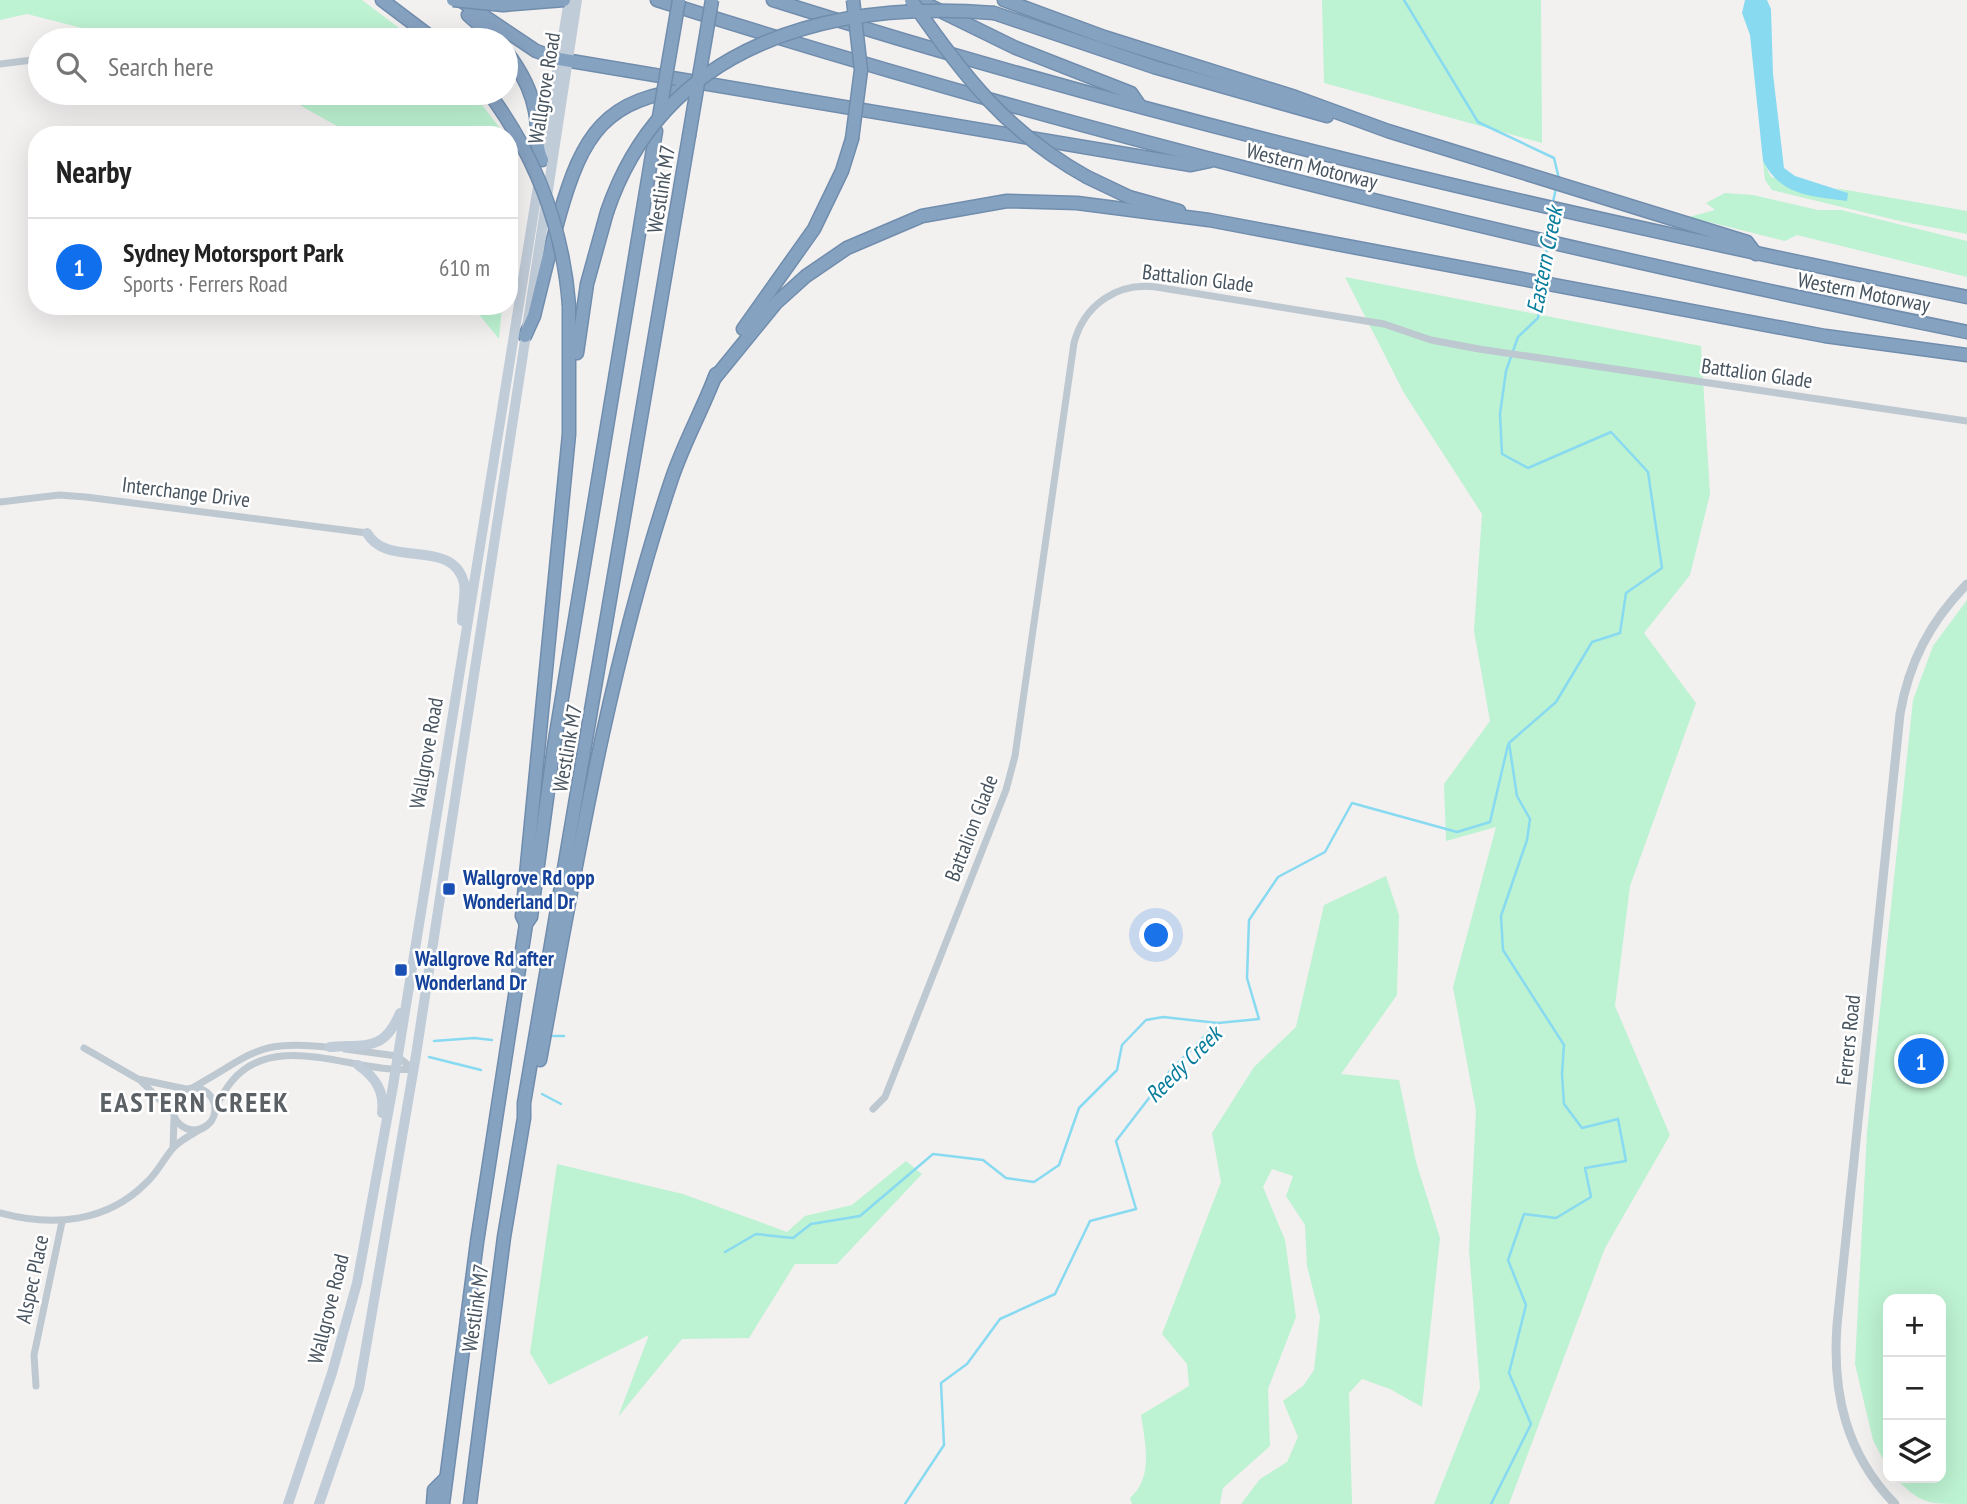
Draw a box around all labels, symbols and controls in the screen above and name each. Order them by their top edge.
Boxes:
search box [28,28,518,105]
street label: Wallgrove Road [522,30,566,146]
icon: search [52,48,90,86]
text: Search here [108,50,214,83]
street label: Western Motorway [1244,137,1381,195]
street label: Westlink M7 [641,143,681,235]
text: Nearby [56,152,131,191]
water label: Eastern Creek [1519,201,1569,316]
text: Sydney Motorsport Park [123,236,344,269]
text: 1 [74,253,85,282]
text: 610 m [439,253,490,282]
street label: Battalion Glade [1141,258,1255,298]
street label: Western Motorway [1795,266,1933,318]
text: Sports · Ferrers Road [123,269,288,298]
street label: Battalion Glade [1700,352,1814,394]
street label: Interchange Drive [120,471,252,513]
street label: Wallgrove Road [403,695,449,811]
street label: Westlink M7 [546,702,588,794]
street label: Battalion Glade [938,771,1004,885]
place label: Wallgrove Rd opp Wonderland Dr [462,864,595,915]
marker: Wallgrove Rd opp Wonderland Dr [441,881,457,897]
your location [1139,918,1173,952]
place label: Wallgrove Rd after Wonderland Dr [414,945,555,996]
marker: Wallgrove Rd after Wonderland Dr [393,962,409,978]
street label: Ferrers Road [1830,994,1866,1086]
water label: Reedy Creek [1139,1018,1229,1108]
pin: 1 [1898,1035,1944,1087]
district label: EASTERN CREEK [100,1083,290,1120]
street label: Alspec Place [9,1232,55,1326]
street label: Wallgrove Road [301,1251,355,1367]
street label: Westlink M7 [455,1262,495,1354]
map controls [1883,1294,1946,1483]
button: + [1883,1294,1946,1357]
button: − [1883,1357,1946,1420]
button: layers [1883,1420,1946,1483]

